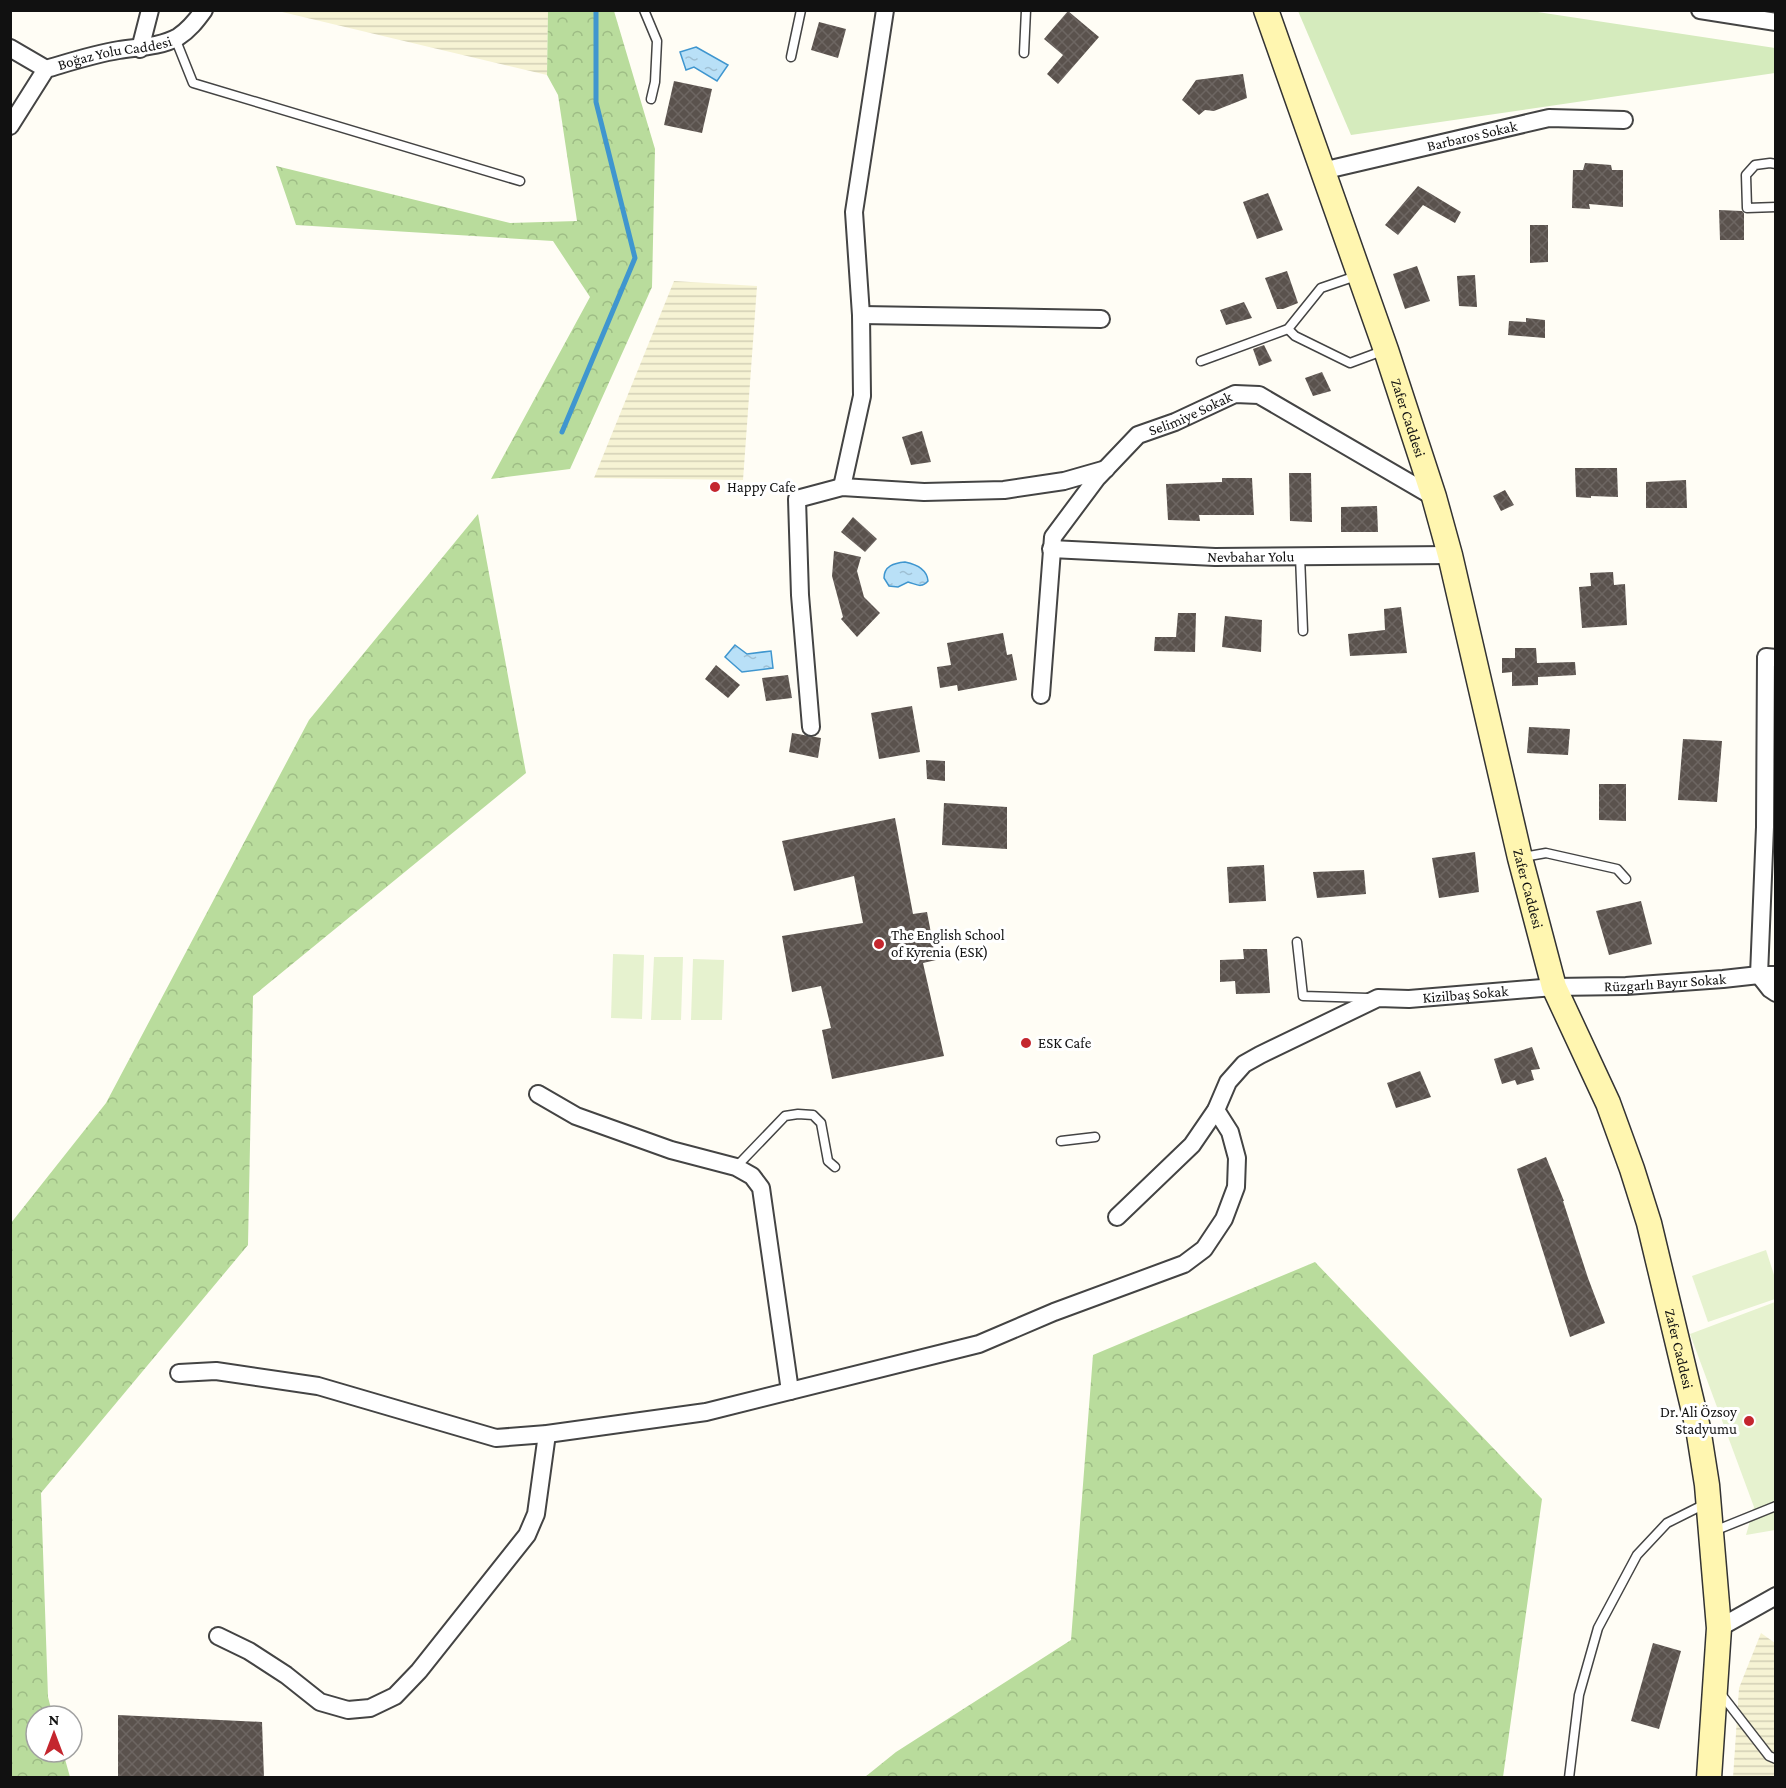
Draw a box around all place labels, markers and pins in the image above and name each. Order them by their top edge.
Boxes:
place label: Happy Cafe [727,479,796,496]
marker: Happy Cafe [708,480,722,494]
place label: The English School of Kyrenia (ESK) [891,927,1005,961]
marker: The English School of Kyrenia (ESK) [872,937,886,951]
place label: ESK Cafe [1038,1035,1092,1051]
marker: ESK Cafe [1019,1036,1033,1050]
place label: Dr. Ali Özsoy Stadyumu [1660,1404,1737,1438]
marker: Dr. Ali Özsoy Stadyumu [1742,1414,1756,1428]

